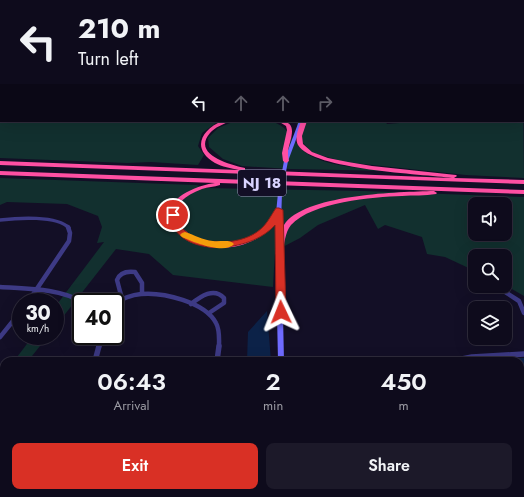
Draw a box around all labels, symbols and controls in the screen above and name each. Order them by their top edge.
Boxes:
text: 210 m [78,8,161,49]
icon: left [12,16,64,68]
text: Turn left [78,46,138,72]
icon: left [188,92,210,114]
icon: ahead [230,92,252,114]
icon: ahead [272,92,294,114]
icon: right [314,92,336,114]
road number: NJ 18 [238,170,286,196]
map controls [468,197,512,345]
button: sound [468,197,512,241]
pin [156,198,190,232]
icon: arrive [162,204,184,226]
button: search [468,249,512,293]
position arrow [260,291,302,333]
speed limit sign: 40 [72,293,124,345]
text: 30 [25,299,51,328]
button: layers [468,301,512,345]
text: km/h [27,321,49,336]
text: 06:43 [97,364,166,399]
text: 2 [266,364,281,399]
text: 450 [381,364,427,399]
text: Arrival [114,396,149,415]
text: min [263,396,283,415]
text: m [399,396,409,415]
button: Exit [12,443,258,489]
button: Share [266,443,512,489]

